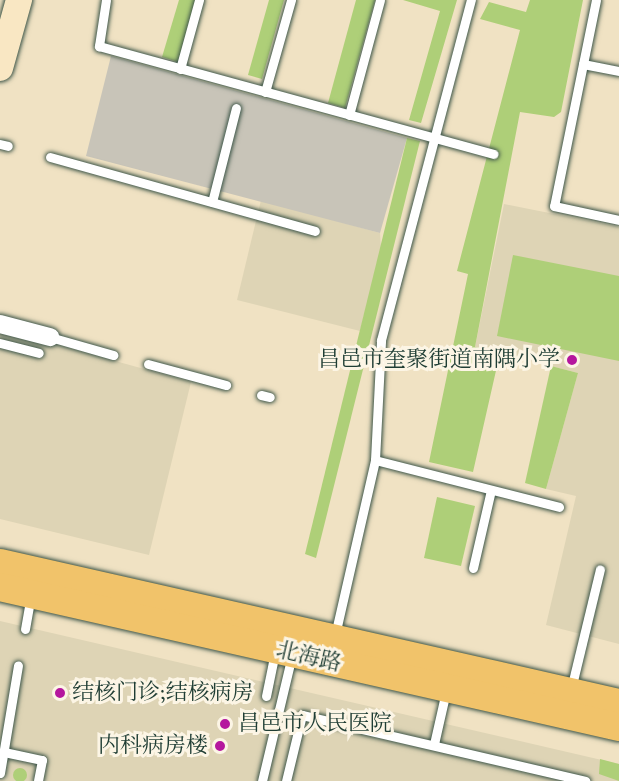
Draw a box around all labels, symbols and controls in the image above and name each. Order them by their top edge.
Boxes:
place label: 昌邑市奎聚街道南隅小学 [318,347,560,373]
marker: 昌邑市奎聚街道南隅小学 [565,353,579,367]
street label: 北海路 [274,637,344,677]
place label: 结核门诊;结核病房 [72,680,254,706]
marker: 结核门诊;结核病房 [53,686,67,700]
place label: 昌邑市人民医院 [238,711,392,737]
marker: 昌邑市人民医院 [216,715,234,733]
place label: 内科病房楼 [98,733,208,759]
marker: 内科病房楼 [213,739,227,753]

